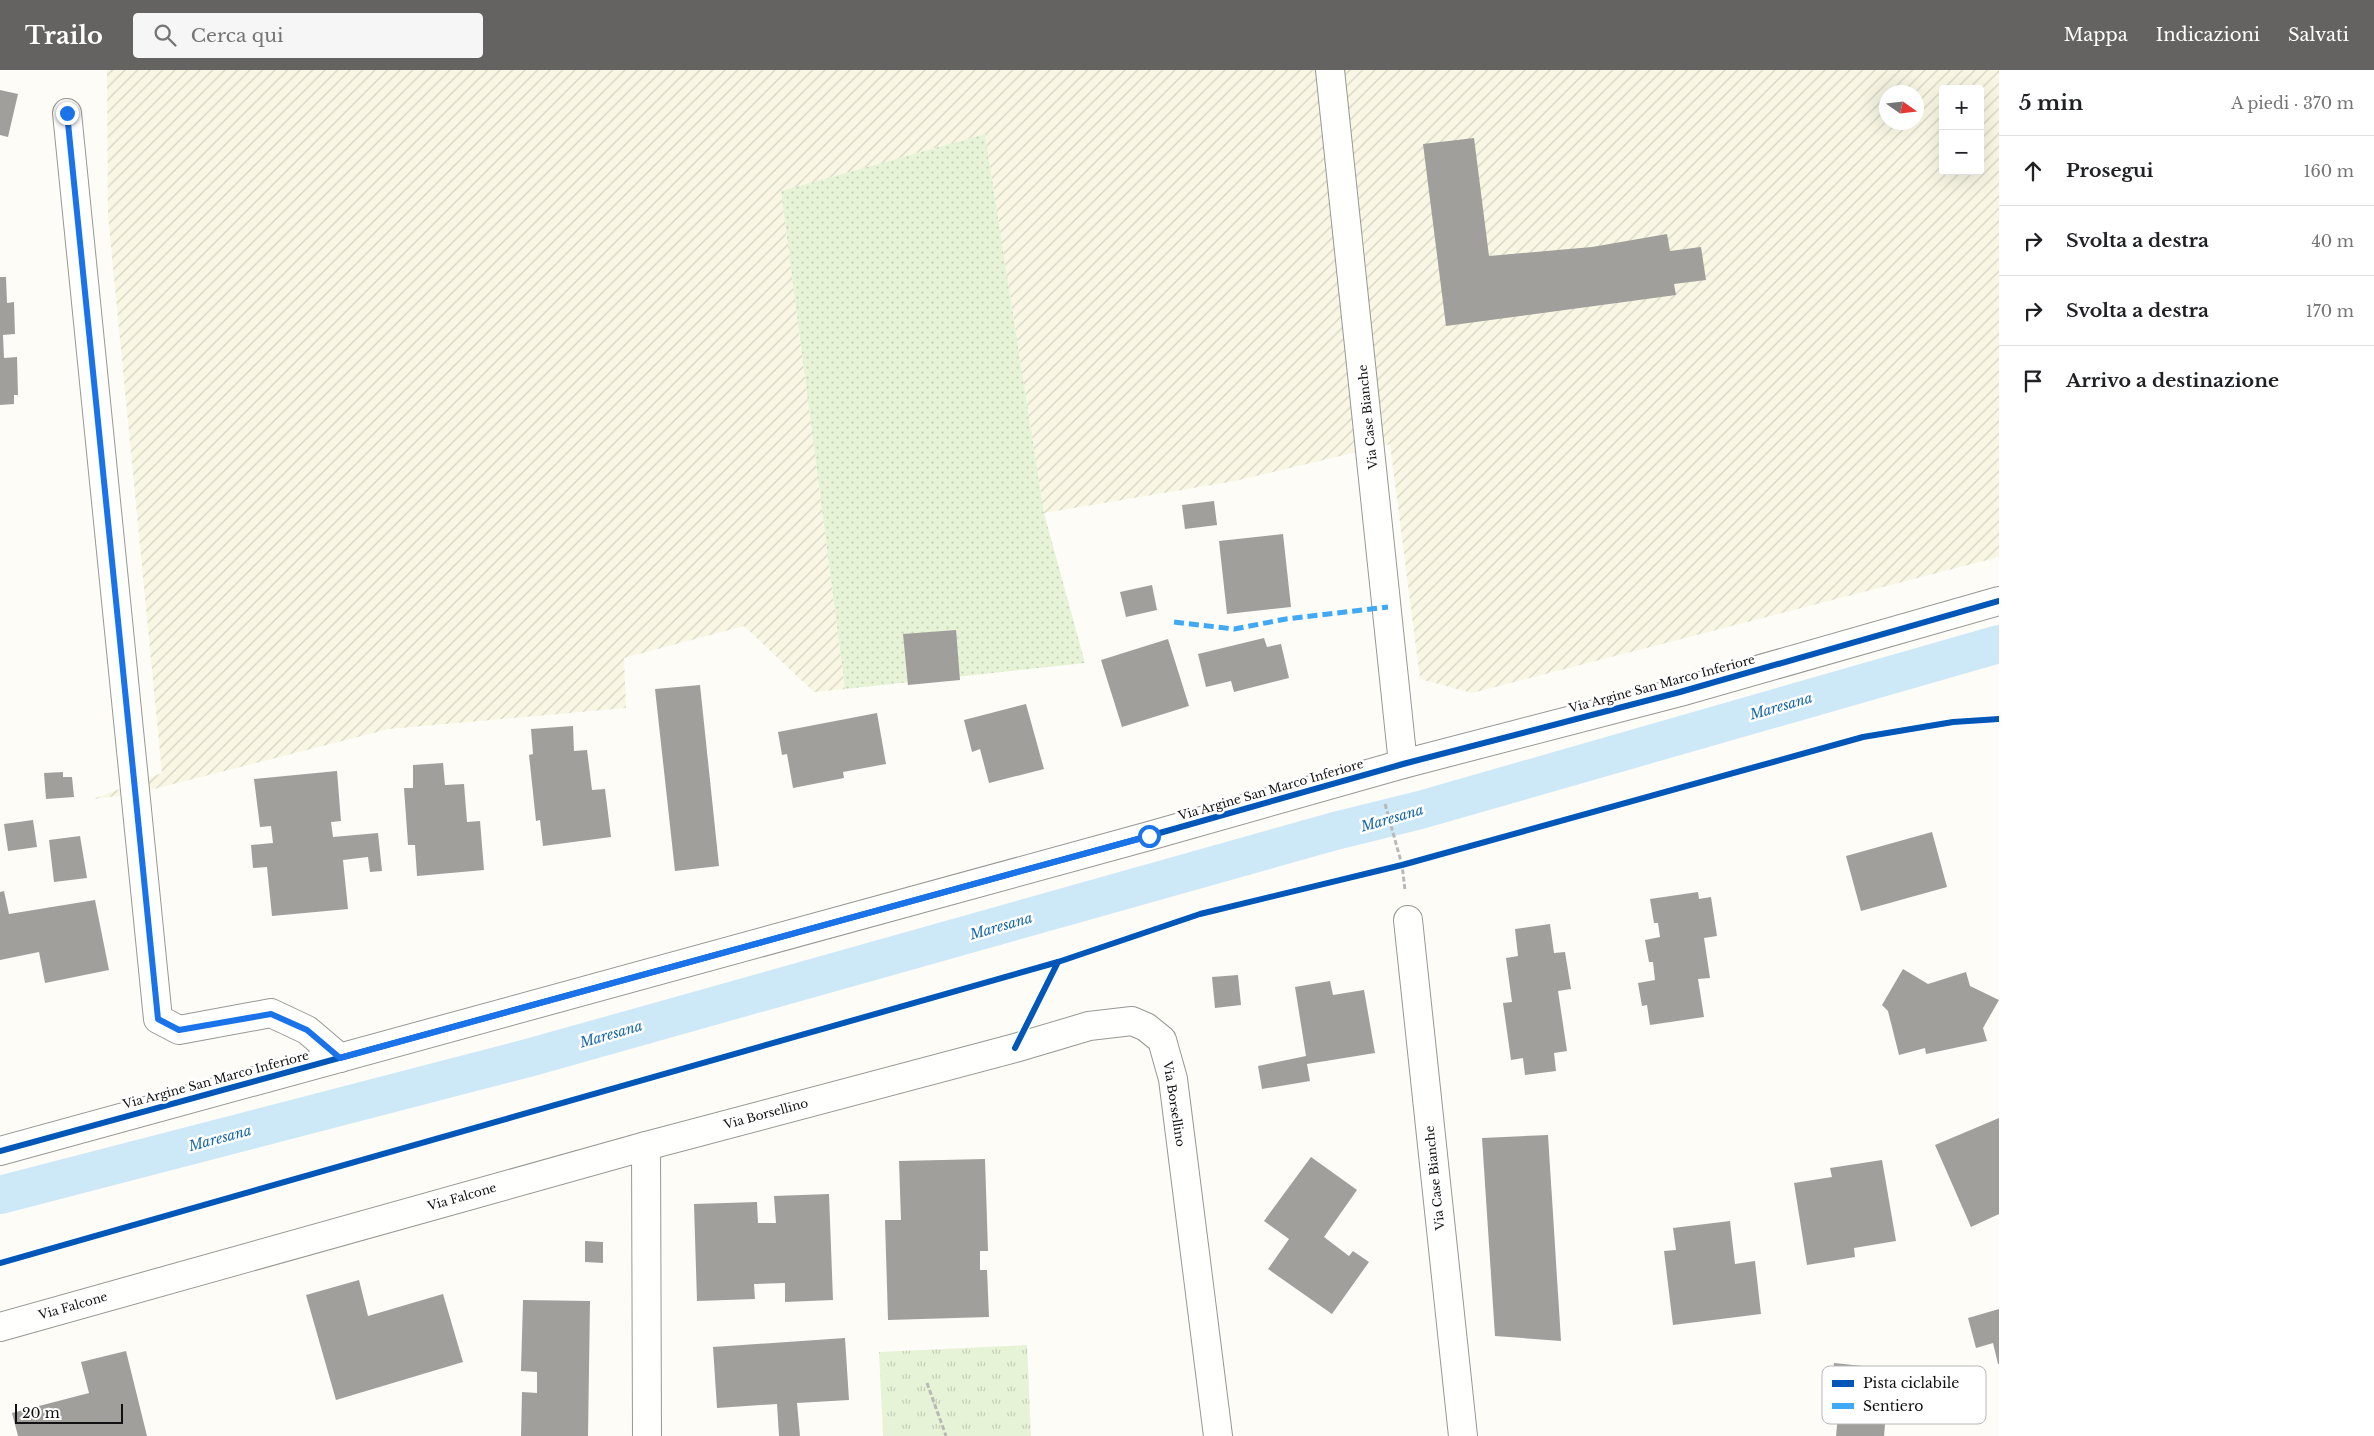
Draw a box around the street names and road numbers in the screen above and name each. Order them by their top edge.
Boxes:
street label: Via Case Bianche [1355,364,1381,471]
street label: Via Argine San Marco Inferiore [1566,651,1757,716]
street label: Via Argine San Marco Inferiore [1176,756,1365,823]
street label: Via Argine San Marco Inferiore [120,1047,311,1112]
street label: Via Borsellino [1160,1059,1189,1148]
street label: Via Borsellino [721,1095,810,1132]
street label: Via Case Bianche [1422,1125,1448,1232]
street label: Via Falcone [425,1180,498,1214]
street label: Via Falcone [36,1289,109,1323]

